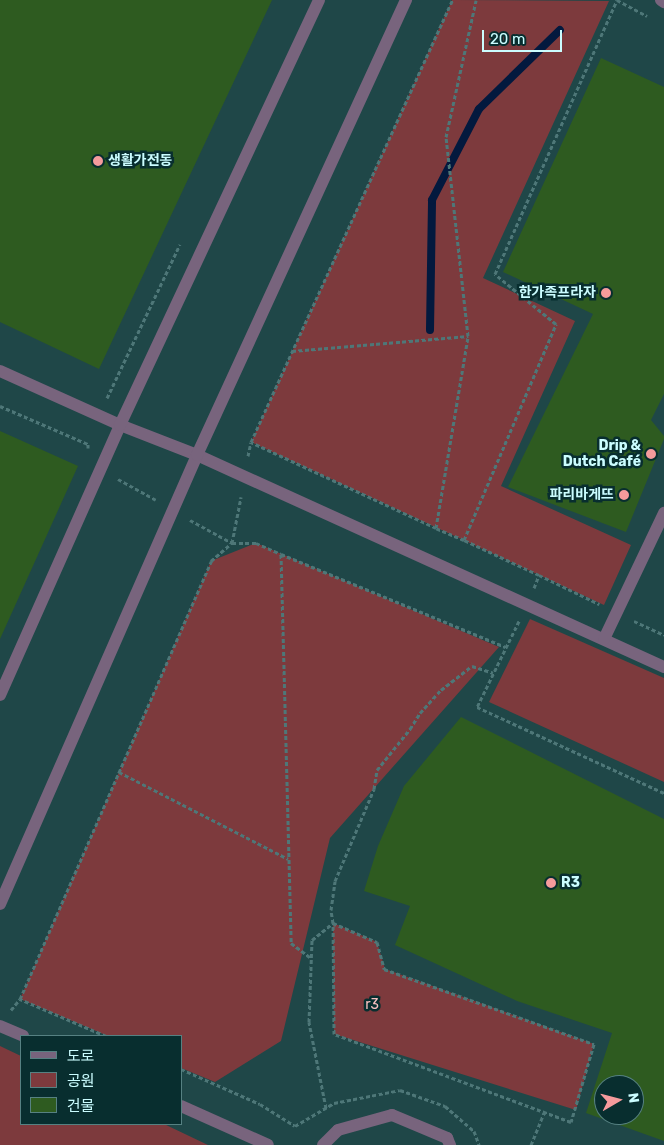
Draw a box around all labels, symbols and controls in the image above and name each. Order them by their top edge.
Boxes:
scale bar [484,20,564,52]
text: 20 m [490,30,525,48]
place label: 생활가전동 [108,153,172,169]
marker: 생활가전동 [92,155,104,167]
place label: 한가족프라자 [519,285,596,301]
marker: 한가족프라자 [600,287,612,299]
place label: Drip & Dutch Café [563,438,641,471]
marker: Drip & Dutch Café [645,448,657,460]
place label: 파리바게뜨 [550,487,614,503]
marker: 파리바게뜨 [618,489,630,501]
place label: R3 [561,875,580,891]
marker: R3 [545,877,557,889]
park label: r3 [365,997,379,1013]
legend [20,1035,182,1125]
text: 도로 [67,1047,95,1065]
text: 공원 [67,1072,95,1090]
north arrow [594,1075,644,1125]
text: N [624,1092,642,1104]
text: 건물 [67,1097,95,1115]

